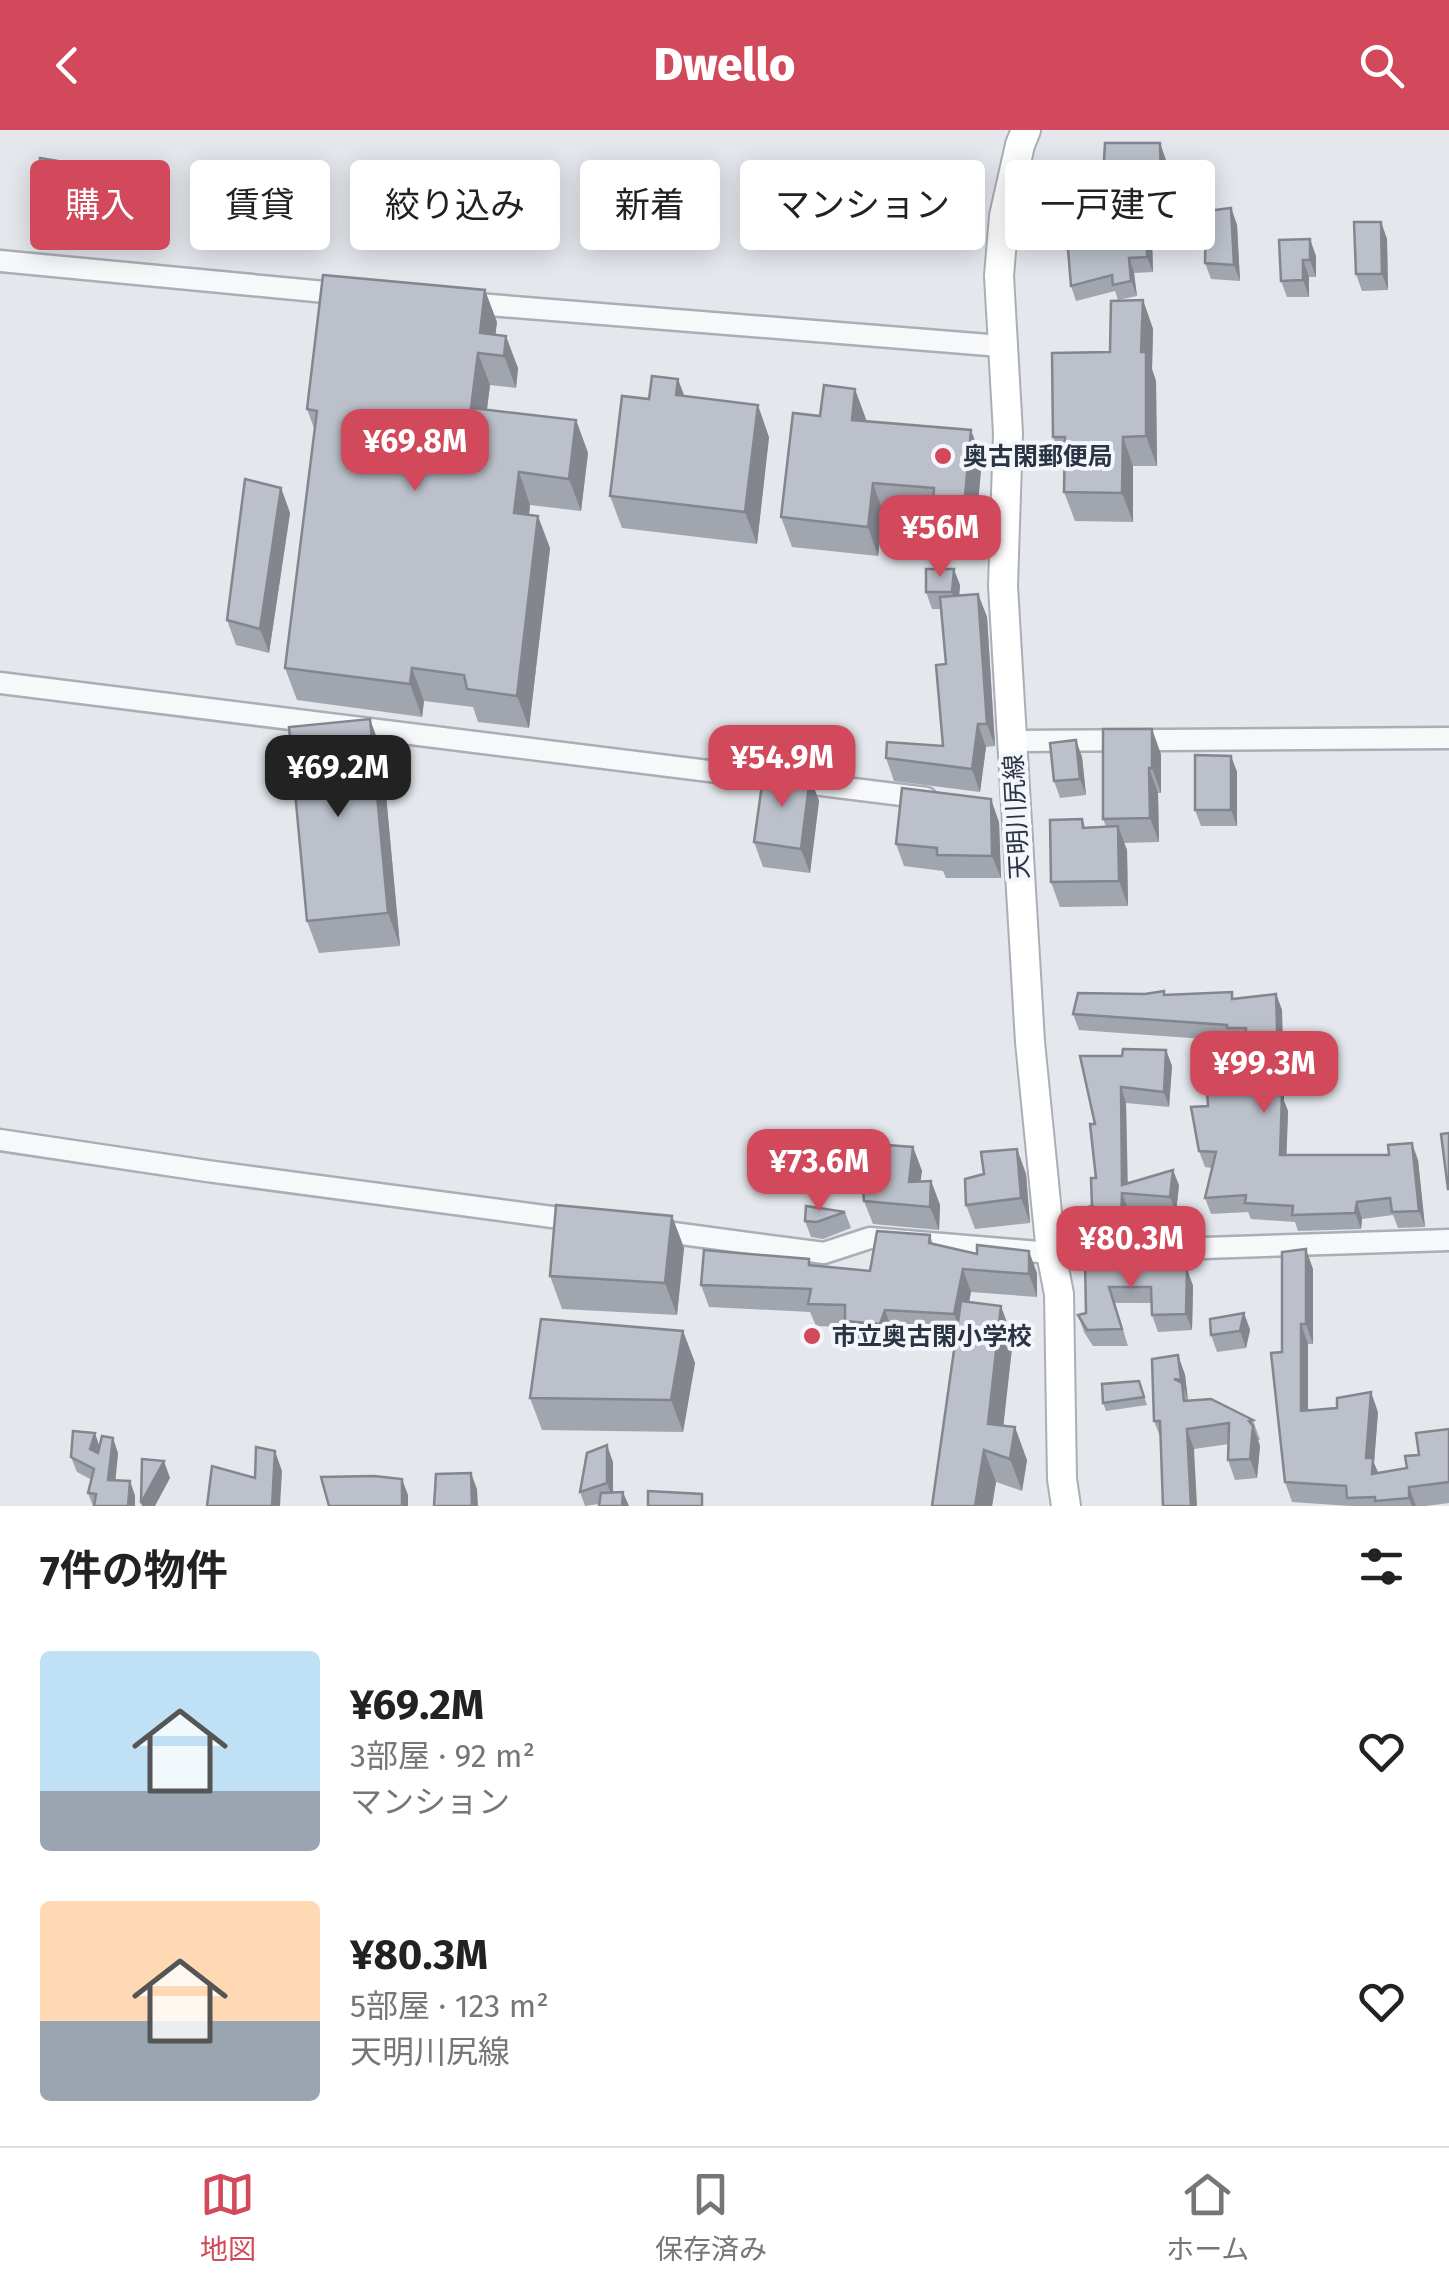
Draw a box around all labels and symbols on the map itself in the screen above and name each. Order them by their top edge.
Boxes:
pin: ¥69.8M [334,409,496,494]
place label: 奥古閑郵便局 [963,442,1113,472]
marker: 奥古閑郵便局 [932,445,954,467]
pin: ¥56M [881,495,999,580]
pin: ¥54.9M [701,725,863,810]
pin: ¥69.2M [257,735,419,820]
street label: 天明川尻線 [999,754,1035,880]
pin: ¥99.3M [1183,1031,1345,1116]
pin: ¥73.6M [738,1129,900,1214]
pin: ¥80.3M [1050,1206,1212,1291]
place label: 市立奥古閑小学校 [832,1322,1032,1352]
marker: 市立奥古閑小学校 [801,1325,823,1347]

